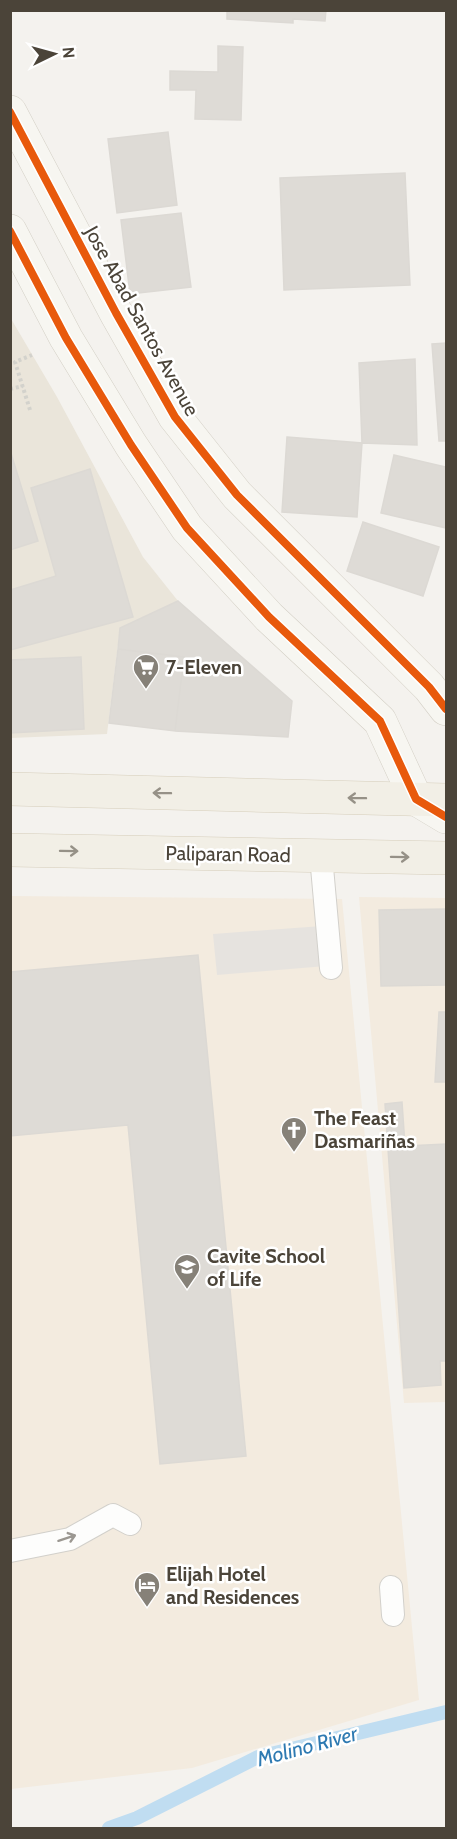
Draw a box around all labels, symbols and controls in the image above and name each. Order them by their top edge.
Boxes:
north arrow [24,24,84,84]
text: N [58,46,78,59]
street label: Jose Abad Santos Avenue [79,221,204,420]
supermarket icon: 7-Eleven [131,652,161,690]
place label: 7-Eleven [166,655,242,679]
one-way arrow [153,787,173,799]
one-way arrow [348,792,368,804]
street label: Paliparan Road [165,841,291,867]
one-way arrow [58,845,78,857]
one-way arrow [390,852,410,863]
place label: The Feast Dasmariñas [314,1106,415,1153]
church icon: The Feast Dasmariñas [279,1115,309,1153]
place label: Cavite School of Life [207,1244,325,1291]
school or university icon: Cavite School of Life [172,1252,202,1290]
one-way arrow [58,1532,77,1543]
place label: Elijah Hotel and Residences [166,1562,299,1609]
hotel icon: Elijah Hotel and Residences [132,1570,162,1608]
water label: Molino River [253,1720,362,1772]

